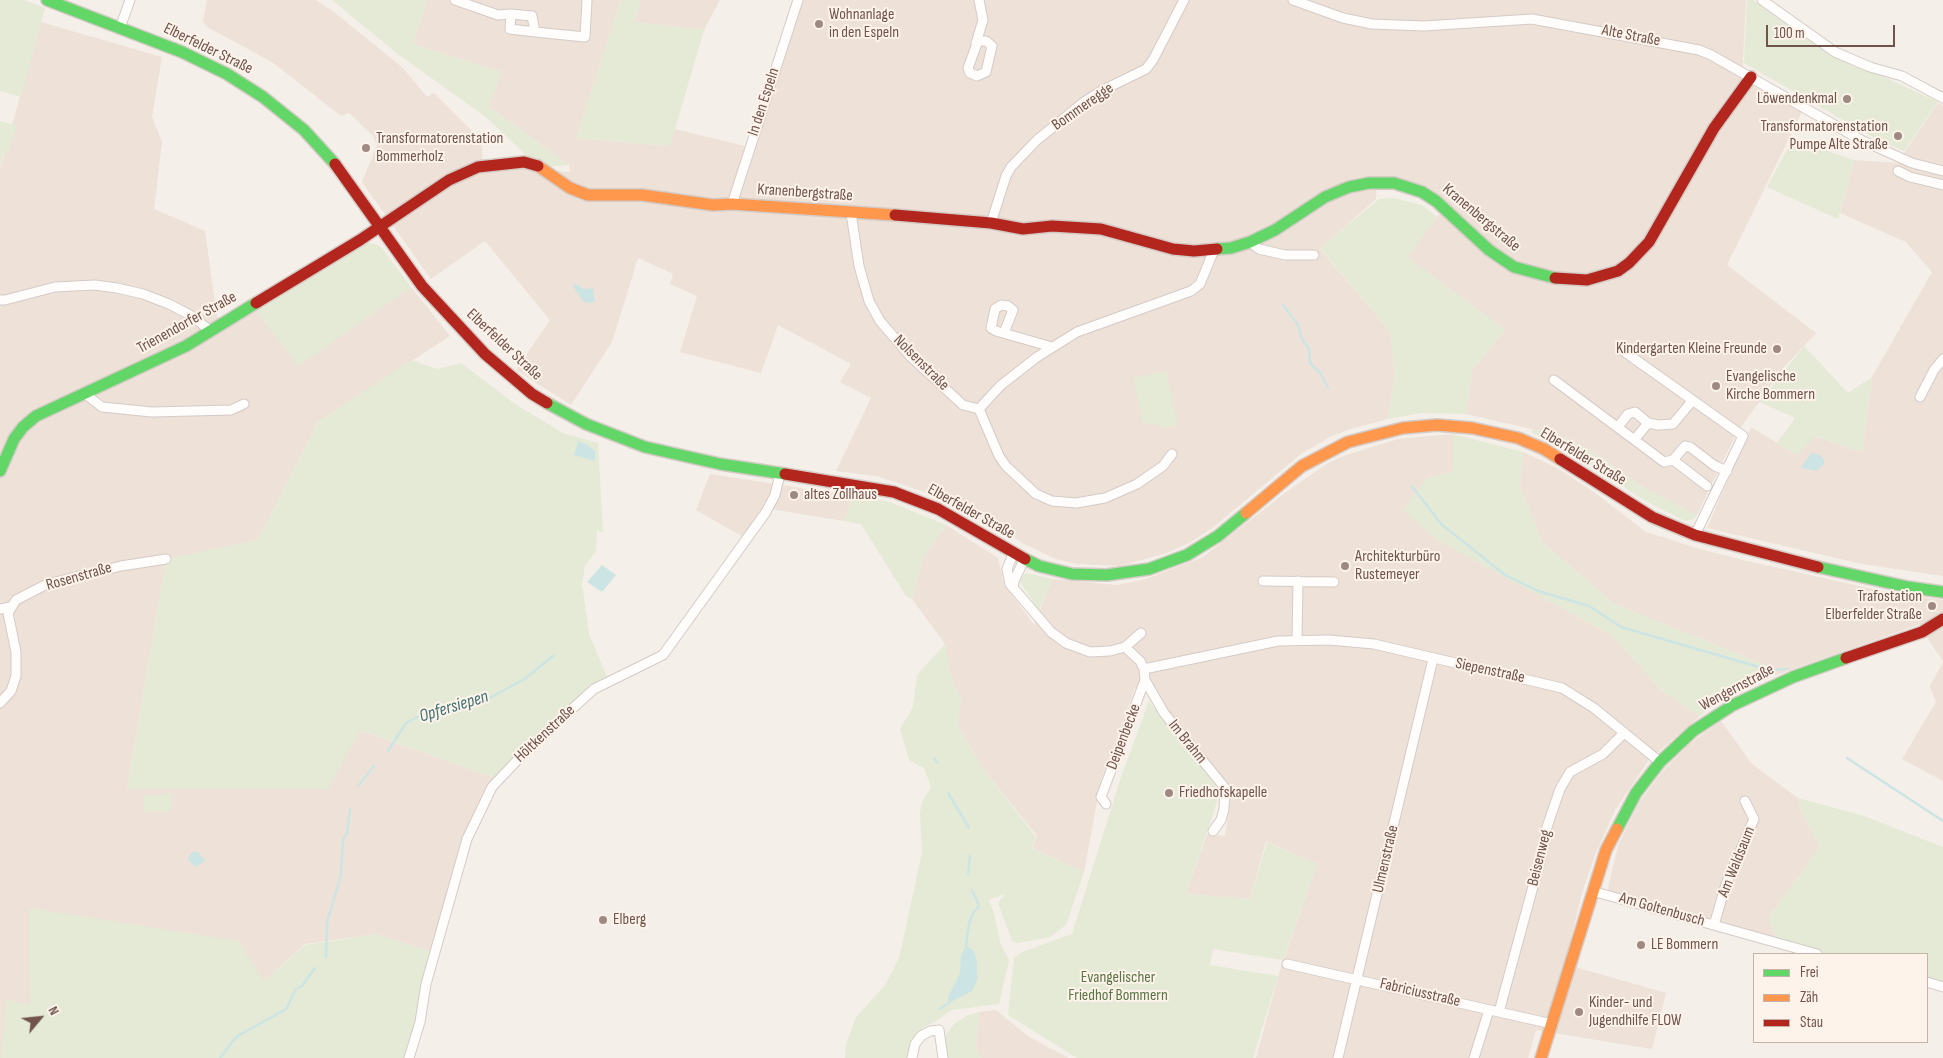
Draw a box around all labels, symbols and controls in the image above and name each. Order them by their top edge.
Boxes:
place label: Wohnanlage in den Espeln [829,5,899,43]
scale bar [1768,15,1897,47]
marker: Wohnanlage in den Espeln [813,18,825,30]
street label: Elberfelder Straße [160,19,256,79]
street label: Alte Straße [1600,21,1662,51]
text: 100 m [1774,24,1805,43]
street label: In den Espeln [744,66,784,138]
street label: Bommeregge [1049,79,1117,135]
place label: Löwendenkmal [1757,89,1837,109]
marker: Löwendenkmal [1841,93,1853,105]
place label: Transformatorenstation Pumpe Alte Straße [1761,117,1888,155]
place label: Transformatorenstation Bommerholz [376,129,503,167]
marker: Transformatorenstation Pumpe Alte Straße [1892,130,1904,142]
marker: Transformatorenstation Bommerholz [360,142,372,154]
street label: Kranenbergstraße [757,180,853,206]
street label: Kranenbergstraße [1438,180,1524,256]
street label: Trienendorfer Straße [134,288,240,358]
street label: Elberfelder Straße [462,305,546,385]
street label: Nolsenstraße [889,331,953,395]
place label: Kindergarten Kleine Freunde [1616,339,1767,359]
marker: Kindergarten Kleine Freunde [1771,343,1783,355]
place label: Evangelische Kirche Bommern [1726,367,1815,405]
marker: Evangelische Kirche Bommern [1710,380,1722,392]
street label: Elberfelder Straße [1537,424,1629,490]
street label: Elberfelder Straße [924,480,1018,544]
place label: altes Zollhaus [804,485,877,505]
marker: altes Zollhaus [788,489,800,501]
place label: Architekturbüro Rustemeyer [1355,547,1440,585]
street label: Rosenstraße [44,559,114,595]
marker: Architekturbüro Rustemeyer [1339,560,1351,572]
place label: Trafostation Elberfelder Straße [1825,587,1922,625]
marker: Trafostation Elberfelder Straße [1926,600,1938,612]
street label: Siepenstraße [1454,654,1526,688]
street label: Wengernstraße [1696,660,1778,716]
water label: Opfersiepen [417,686,491,728]
street label: Höltkenstraße [511,701,579,767]
street label: Deipenbecke [1103,701,1145,773]
street label: Im Brahm [1164,716,1210,768]
place label: Friedhofskapelle [1179,783,1267,803]
marker: Friedhofskapelle [1163,787,1175,799]
street label: Ulmenstraße [1369,823,1403,895]
street label: Am Waldsaum [1714,824,1760,900]
street label: Beisenweg [1524,828,1556,888]
street label: Am Goltenbusch [1617,889,1707,931]
place label: Elberg [613,910,646,930]
marker: Elberg [597,914,609,926]
place label: LE Bommern [1651,935,1718,955]
marker: LE Bommern [1635,939,1647,951]
legend [1753,953,1928,1043]
text: Frei [1800,963,1819,982]
park label: Evangelischer Friedhof Bommern [1068,968,1168,1006]
street label: Fabriciusstraße [1378,974,1462,1012]
text: Zäh [1800,988,1818,1007]
north arrow [15,993,65,1043]
place label: Kinder- und Jugendhilfe FLOW [1589,993,1681,1031]
text: N [44,1003,63,1018]
marker: Kinder- und Jugendhilfe FLOW [1573,1006,1585,1018]
text: Stau [1800,1013,1823,1032]

